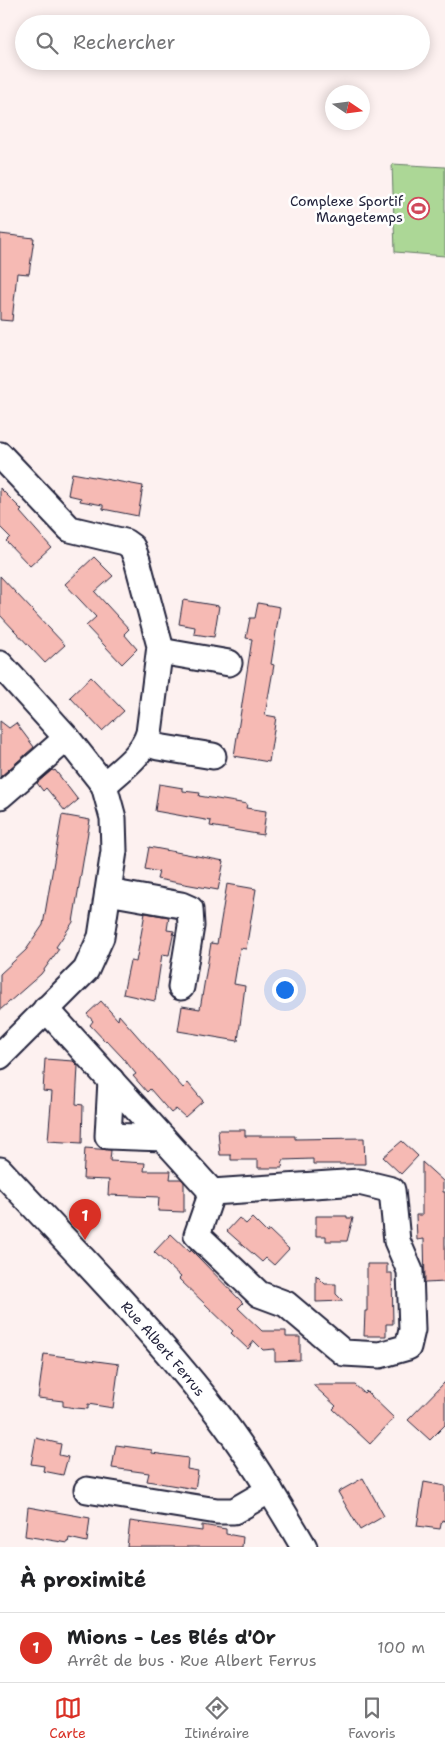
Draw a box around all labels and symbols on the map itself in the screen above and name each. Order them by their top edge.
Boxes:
north arrow [325,85,370,130]
place label: Complexe Sportif Mangetemps [290,192,404,226]
sports icon: Complexe Sportif Mangetemps [407,197,431,221]
your location [272,977,298,1003]
pin: 1 [69,1199,101,1240]
street label: Rue Albert Ferrus [117,1297,209,1400]

